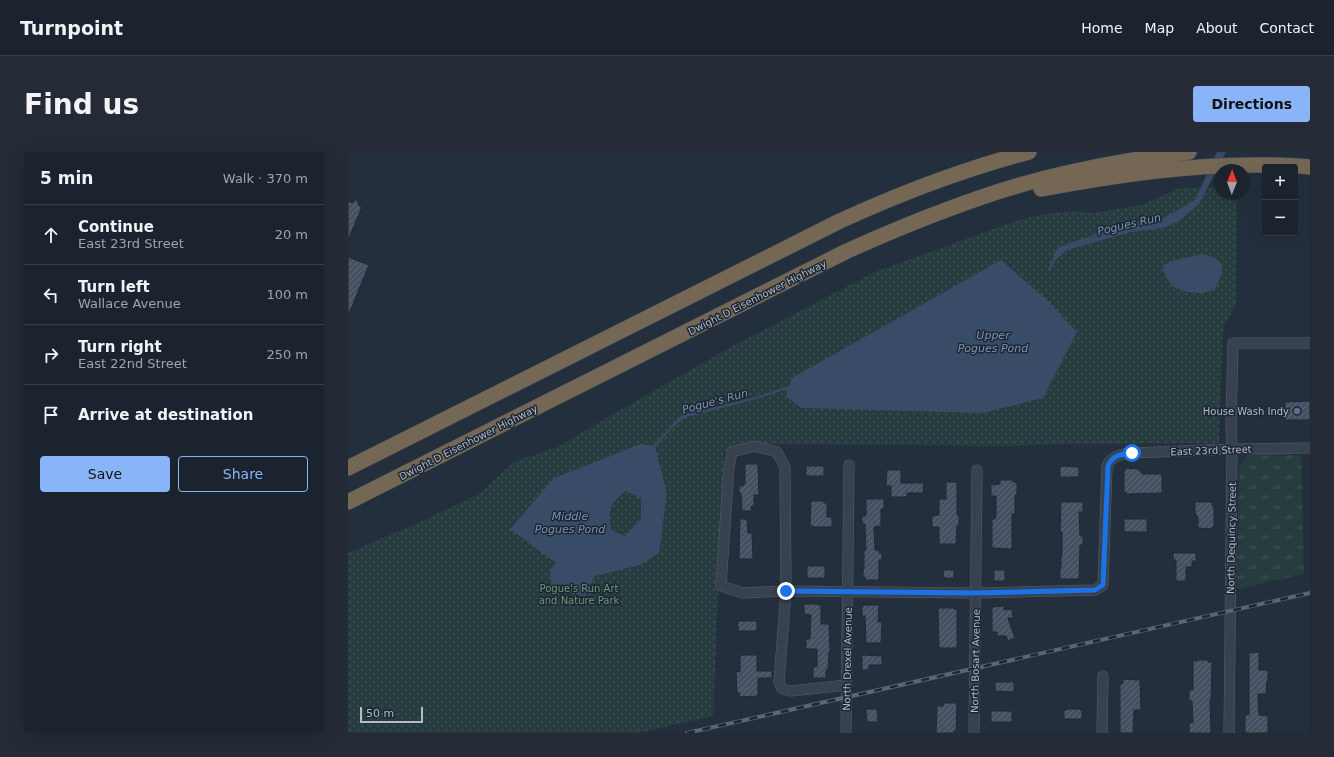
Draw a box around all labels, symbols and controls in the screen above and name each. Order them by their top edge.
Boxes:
text: Turnpoint [20,17,123,39]
text: Home [1081,20,1123,36]
text: Map [1145,20,1174,36]
text: About [1196,20,1238,36]
text: Contact [1260,20,1314,36]
button: Directions [1193,86,1310,122]
text: Find us [24,88,139,121]
north arrow [1214,164,1250,200]
map controls [1262,164,1298,236]
button: + [1262,164,1298,200]
text: 5 min [40,168,93,188]
text: Walk · 370 m [223,171,308,186]
button: − [1262,200,1298,236]
water label: Pogues Run [1096,211,1162,238]
text: Continue [78,218,154,236]
icon: ahead [40,224,62,246]
text: 20 m [275,227,308,242]
text: East 23rd Street [78,236,184,251]
street label: Dwight D Eisenhower Highway [686,258,828,337]
text: Turn left [78,278,150,296]
icon: left [40,284,62,306]
text: 100 m [266,287,308,302]
text: Wallace Avenue [78,296,181,311]
water label: Upper Pogues Pond [958,329,1029,355]
text: Turn right [78,338,162,356]
icon: right [40,344,62,366]
text: 250 m [266,347,308,362]
text: East 22nd Street [78,356,187,371]
water label: Pogue's Run [681,386,750,417]
street label: Dwight D Eisenhower Highway [397,403,539,482]
icon: arrive [40,404,62,426]
text: Arrive at destination [78,406,253,424]
place label: House Wash Indy [1203,406,1289,417]
marker: House Wash Indy [1292,406,1302,416]
route start [1123,444,1141,462]
street label: East 23rd Street [1170,444,1252,457]
button: Save [40,456,170,492]
button: Share [178,456,308,492]
street label: North Dequincy Street [1225,482,1238,594]
water label: Middle Pogues Pond [535,510,606,536]
route end [777,582,795,600]
park label: Pogue's Run Art and Nature Park [539,583,620,606]
street label: North Drexel Avenue [841,607,854,711]
street label: North Bosart Avenue [969,609,982,713]
scale bar [360,705,423,724]
text: 50 m [366,707,394,720]

